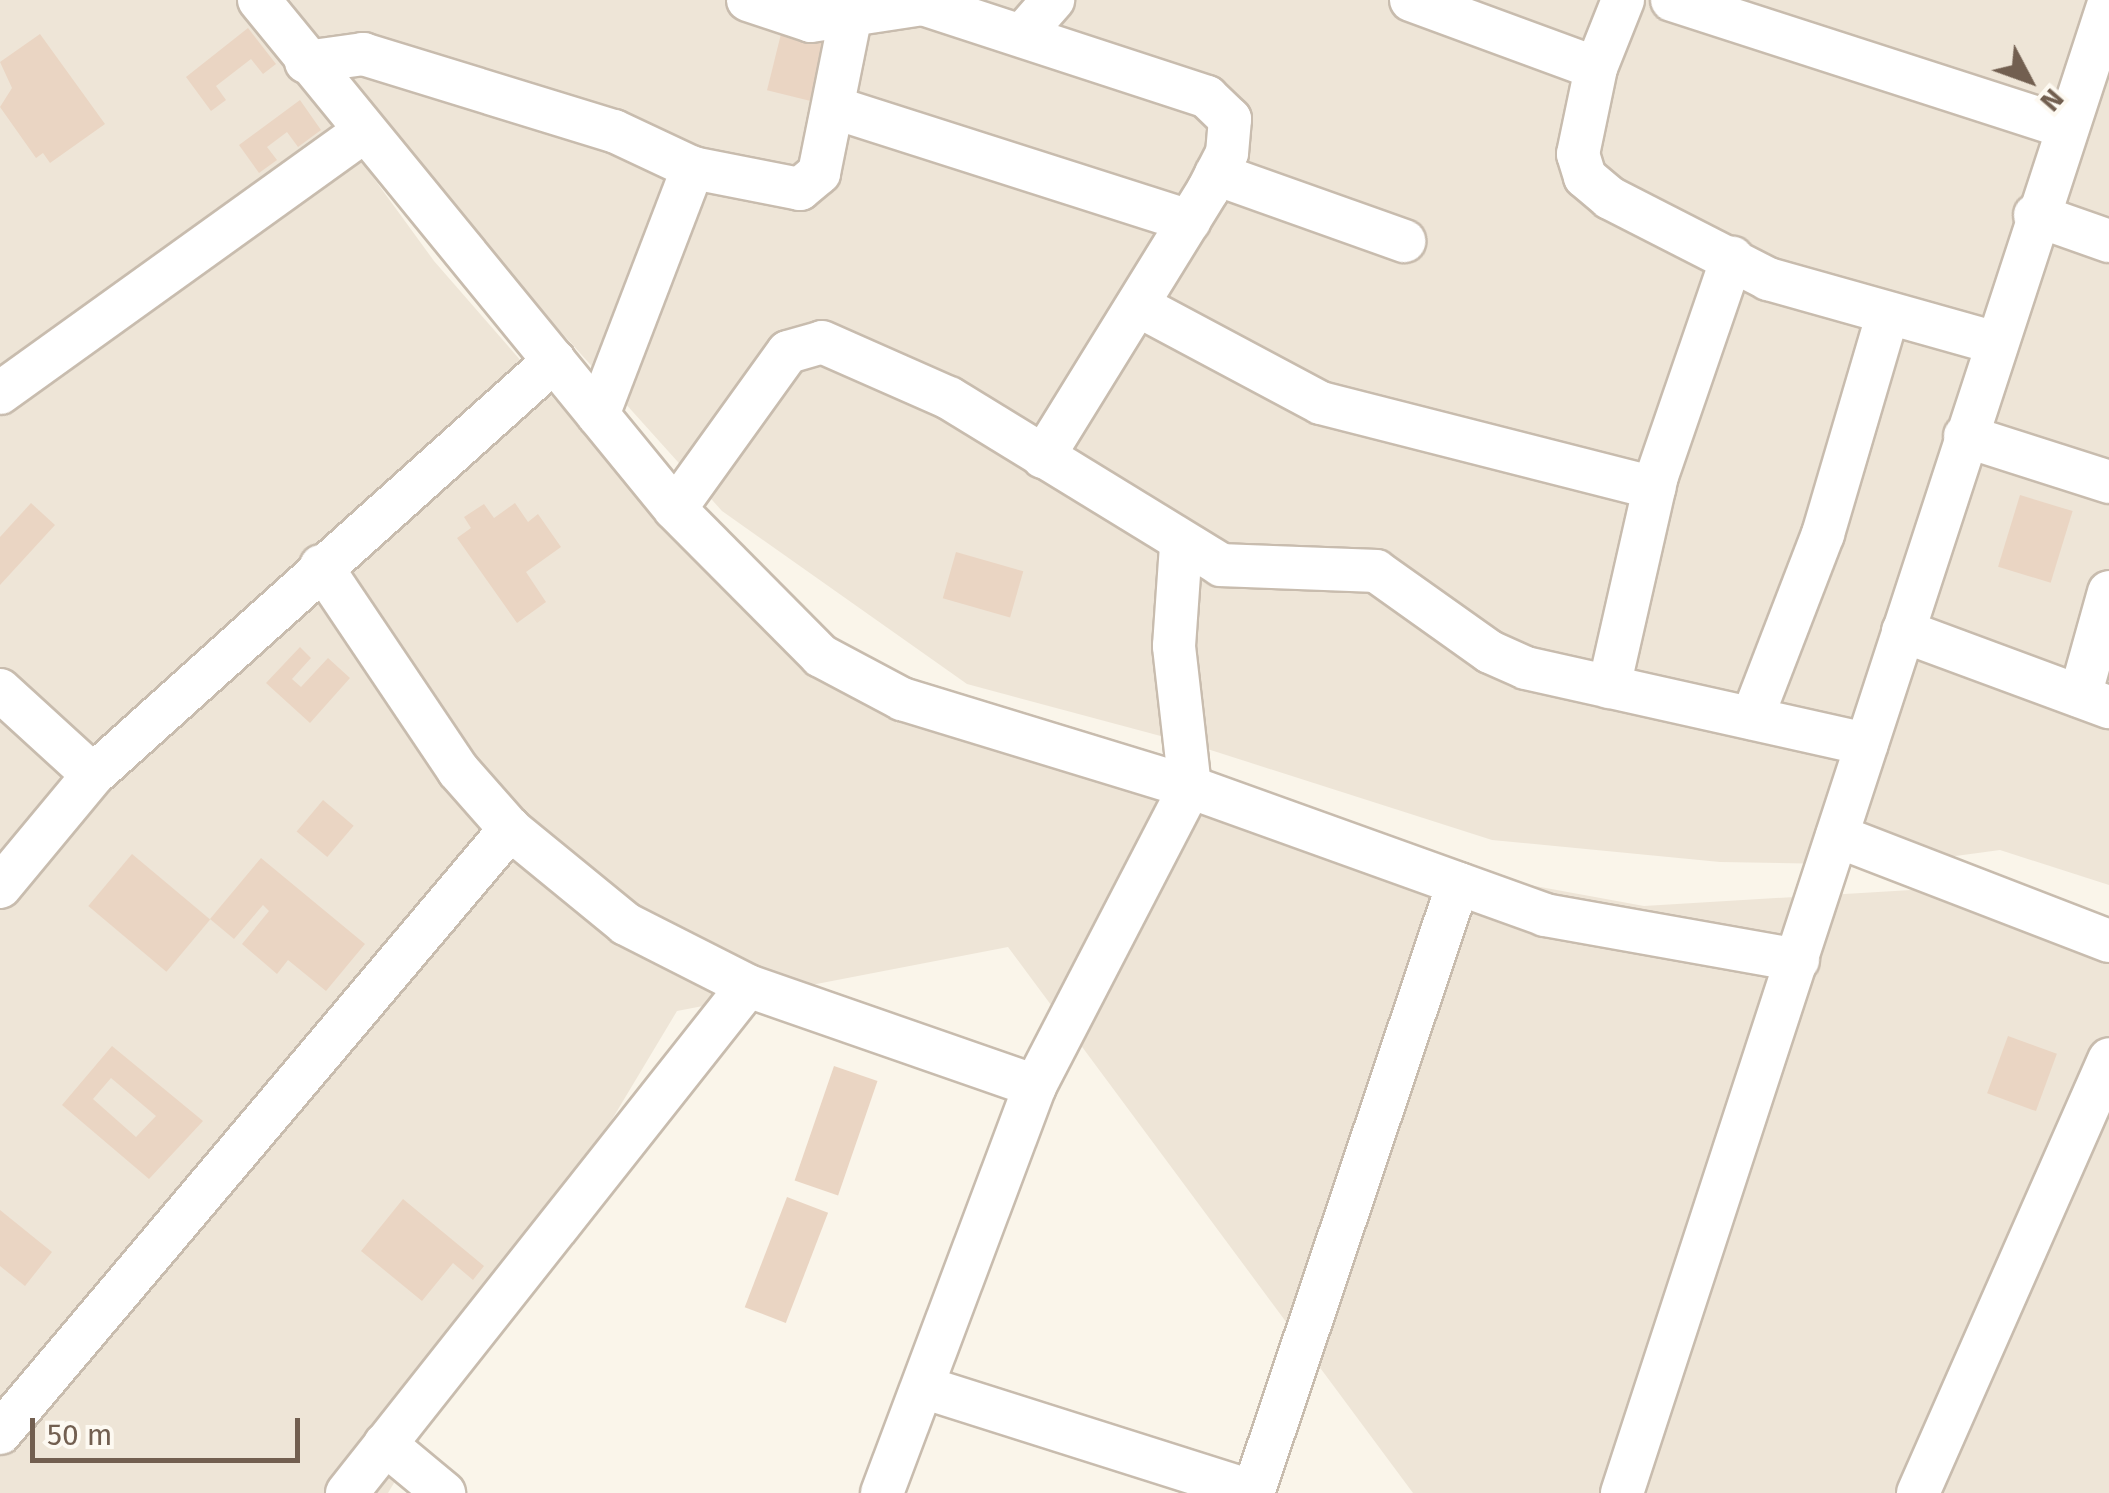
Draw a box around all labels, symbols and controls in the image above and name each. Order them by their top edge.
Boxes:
north arrow [1979,30,2079,130]
text: N [2033,82,2071,118]
scale bar [35,1398,305,1460]
text: 50 m [47,1417,112,1453]

